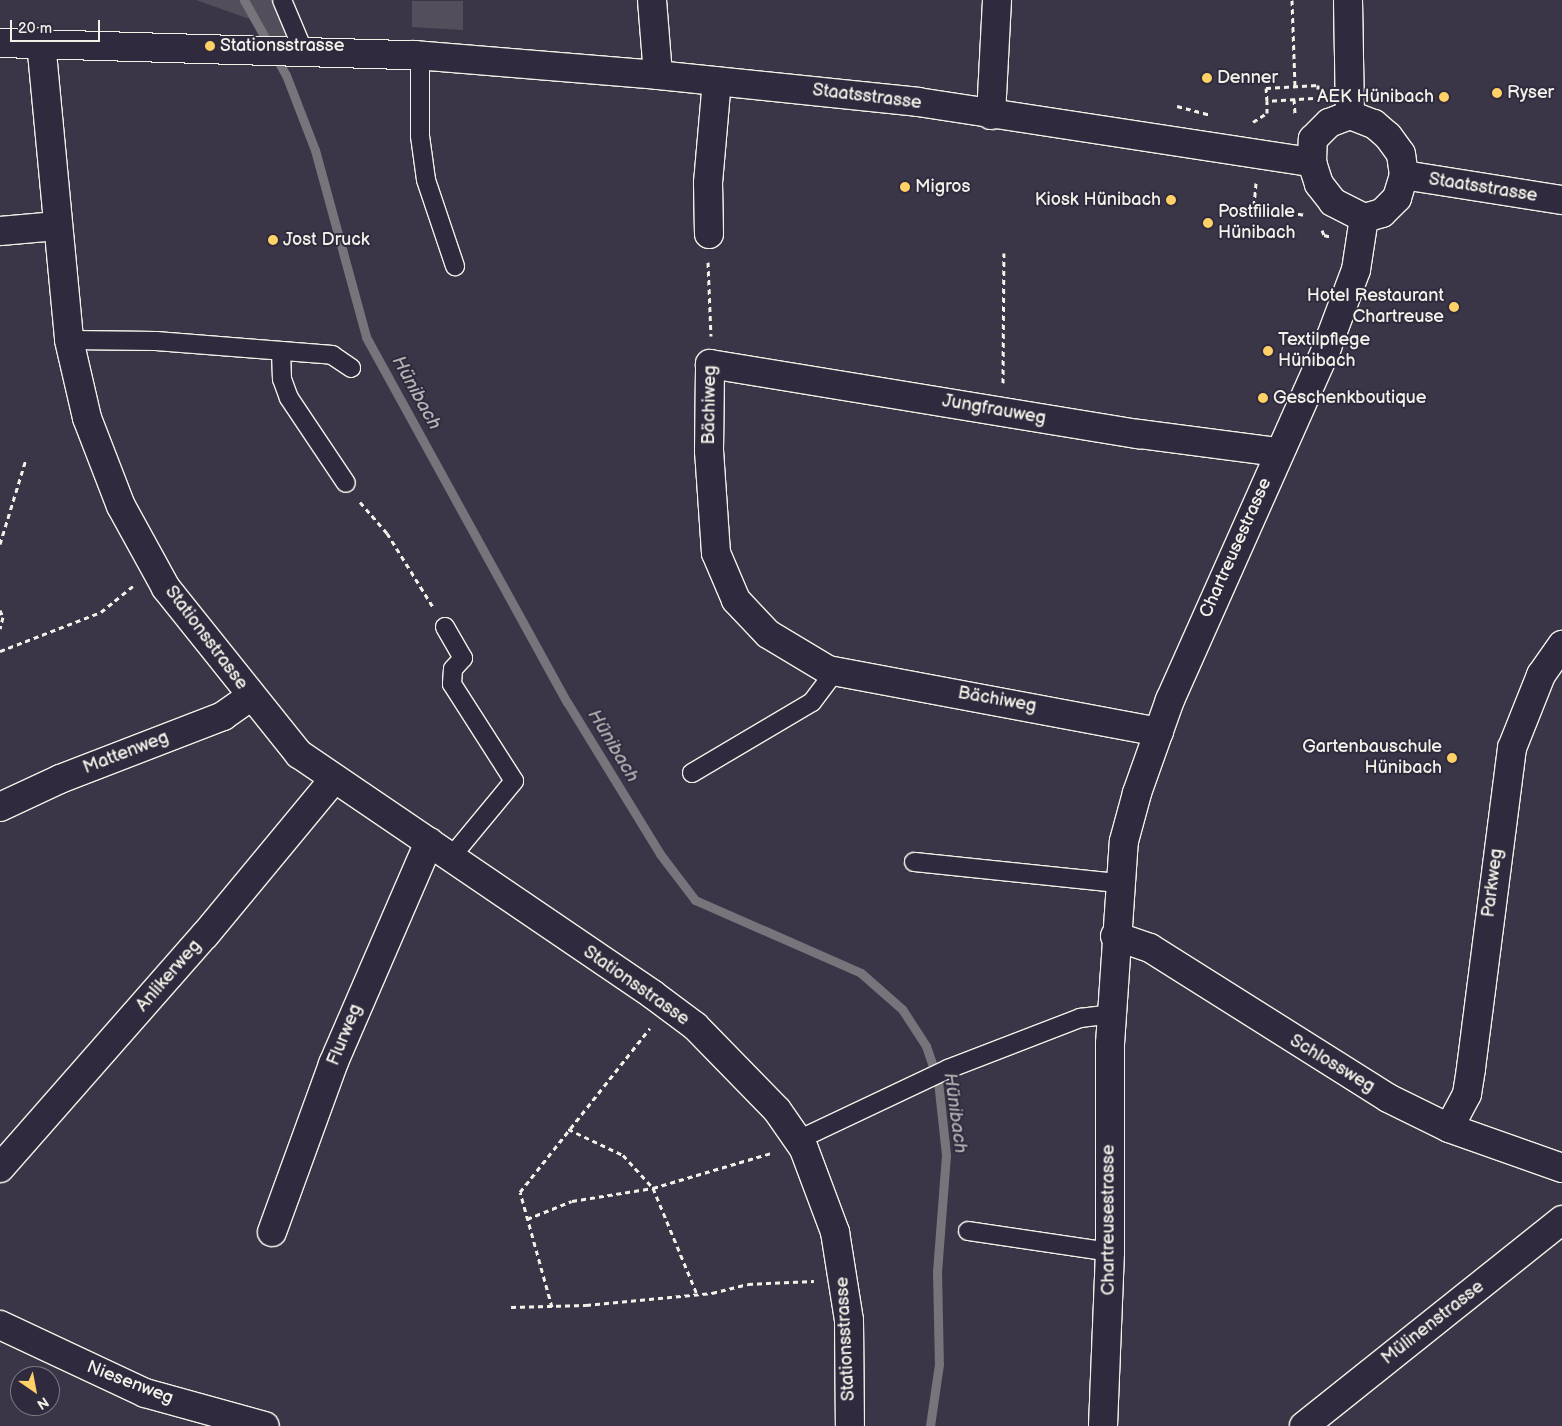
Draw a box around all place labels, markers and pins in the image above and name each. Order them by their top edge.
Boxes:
place label: Stationsstrasse [220,35,344,57]
marker: Stationsstrasse [204,40,216,52]
place label: Denner [1217,67,1278,89]
marker: Denner [1201,72,1213,84]
place label: Ryser [1507,82,1554,104]
place label: AEK Hünibach [1317,86,1434,108]
marker: Ryser [1491,87,1503,99]
marker: AEK Hünibach [1438,91,1450,103]
place label: Migros [915,176,970,198]
marker: Migros [899,181,911,193]
place label: Kiosk Hünibach [1035,189,1161,211]
marker: Kiosk Hünibach [1165,194,1177,206]
place label: Postfiliale Hünibach [1218,202,1296,244]
marker: Postfiliale Hünibach [1202,217,1214,229]
place label: Jost Druck [283,229,370,251]
marker: Jost Druck [267,234,279,246]
place label: Hotel Restaurant Chartreuse [1307,286,1444,328]
marker: Hotel Restaurant Chartreuse [1448,301,1460,313]
place label: Textilpflege Hünibach [1278,330,1370,372]
marker: Textilpflege Hünibach [1262,345,1274,357]
place label: Geschenkboutique [1273,387,1426,409]
marker: Geschenkboutique [1257,392,1269,404]
place label: Gartenbauschule Hünibach [1302,737,1442,780]
marker: Gartenbauschule Hünibach [1446,752,1458,764]

